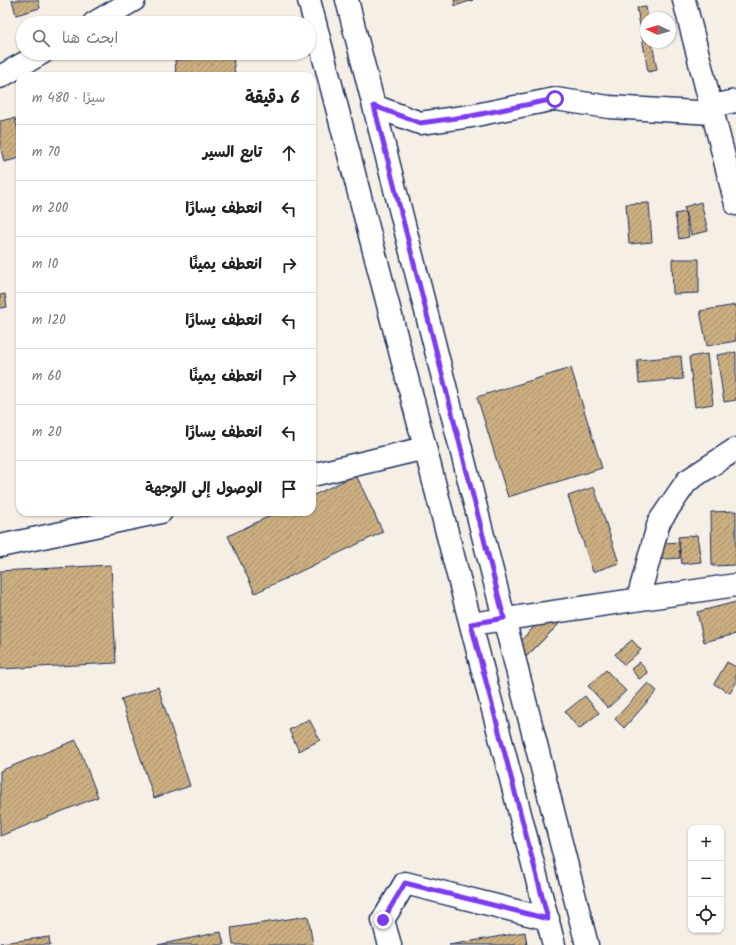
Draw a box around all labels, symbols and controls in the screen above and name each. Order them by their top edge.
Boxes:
north arrow [640,12,676,48]
search box [16,16,316,60]
icon: search [30,27,52,49]
text: ابحث هنا [62,27,118,51]
text: 6 دقيقة [245,85,300,112]
text: سيرًا · 480 m [32,88,105,109]
route start [546,90,564,108]
text: تابع السير [203,141,262,165]
text: 70 m [32,142,60,163]
icon: ahead [278,142,300,164]
text: انعطف يسارًا [185,197,262,221]
text: 200 m [32,198,68,219]
icon: left [278,198,300,220]
text: انعطف يمينًا [189,253,262,277]
text: 10 m [32,254,58,275]
icon: right [278,254,300,276]
text: انعطف يسارًا [185,309,262,333]
text: 120 m [32,310,66,331]
icon: left [278,310,300,332]
text: انعطف يمينًا [189,365,262,389]
text: 60 m [32,366,61,387]
icon: right [278,366,300,388]
text: انعطف يسارًا [185,421,262,445]
text: 20 m [32,422,62,443]
icon: left [278,422,300,444]
text: الوصول إلى الوجهة [145,477,262,501]
icon: arrive [278,478,300,500]
map controls [688,825,724,933]
button: + [688,825,724,861]
button: − [688,861,724,897]
button: locate [688,897,724,933]
route end [374,911,392,929]

